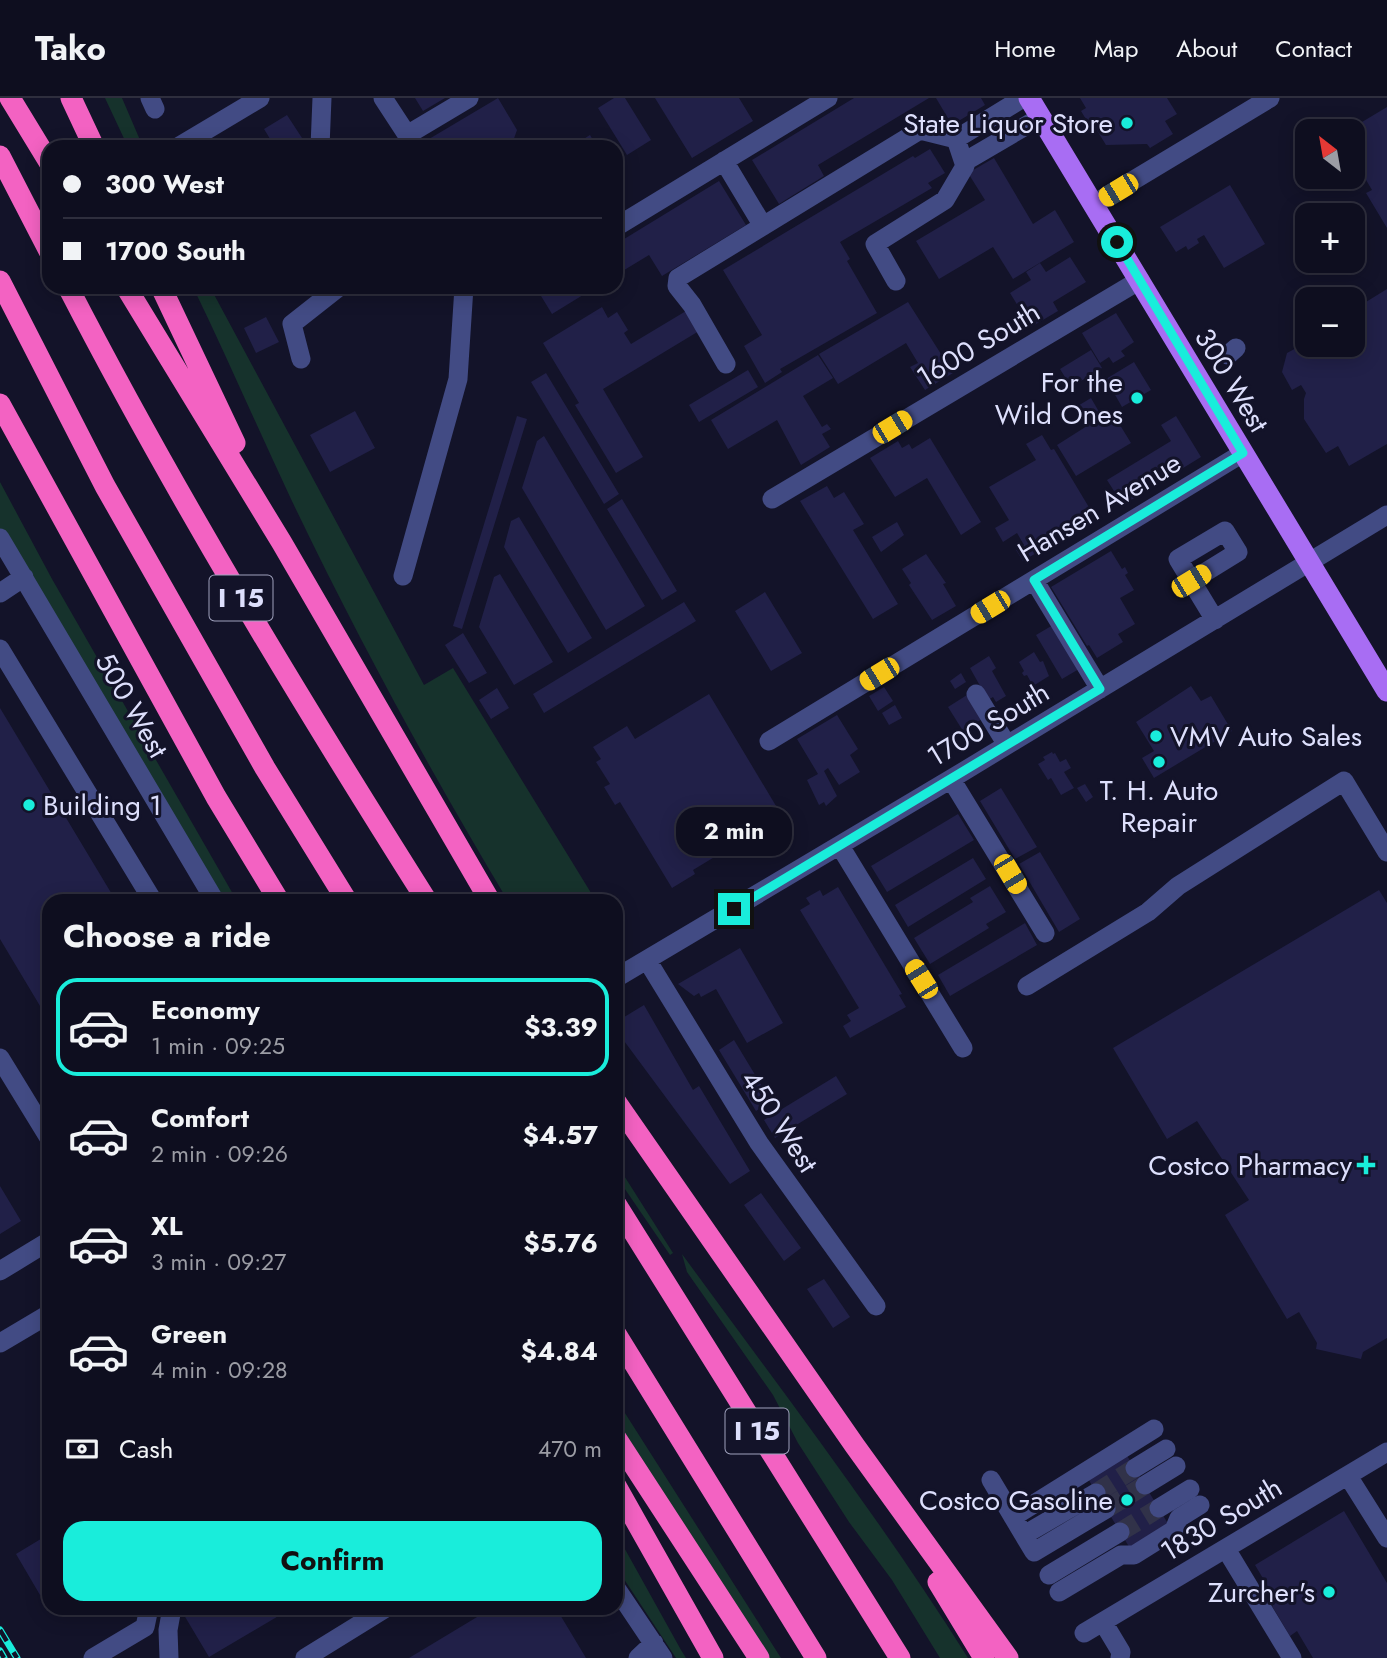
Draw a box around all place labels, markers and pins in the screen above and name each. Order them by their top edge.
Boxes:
place label: State Liquor Store [903,103,1113,144]
marker: State Liquor Store [1119,115,1135,131]
place label: For the Wild Ones [995,362,1123,435]
marker: For the Wild Ones [1129,390,1145,406]
place label: VMV Auto Sales [1170,716,1362,757]
marker: VMV Auto Sales [1148,728,1164,744]
marker: T. H. Auto Repair [1151,754,1167,770]
place label: T. H. Auto Repair [1100,770,1218,843]
place label: Building 1 [43,785,162,826]
marker: Building 1 [21,797,37,813]
place label: Costco Pharmacy [1148,1145,1353,1186]
marker: Costco Pharmacy [1358,1157,1374,1173]
place label: Costco Gasoline [919,1480,1113,1521]
marker: Costco Gasoline [1119,1492,1135,1508]
place label: Zurcher's [1208,1572,1315,1613]
marker: Zurcher's [1321,1584,1337,1600]

